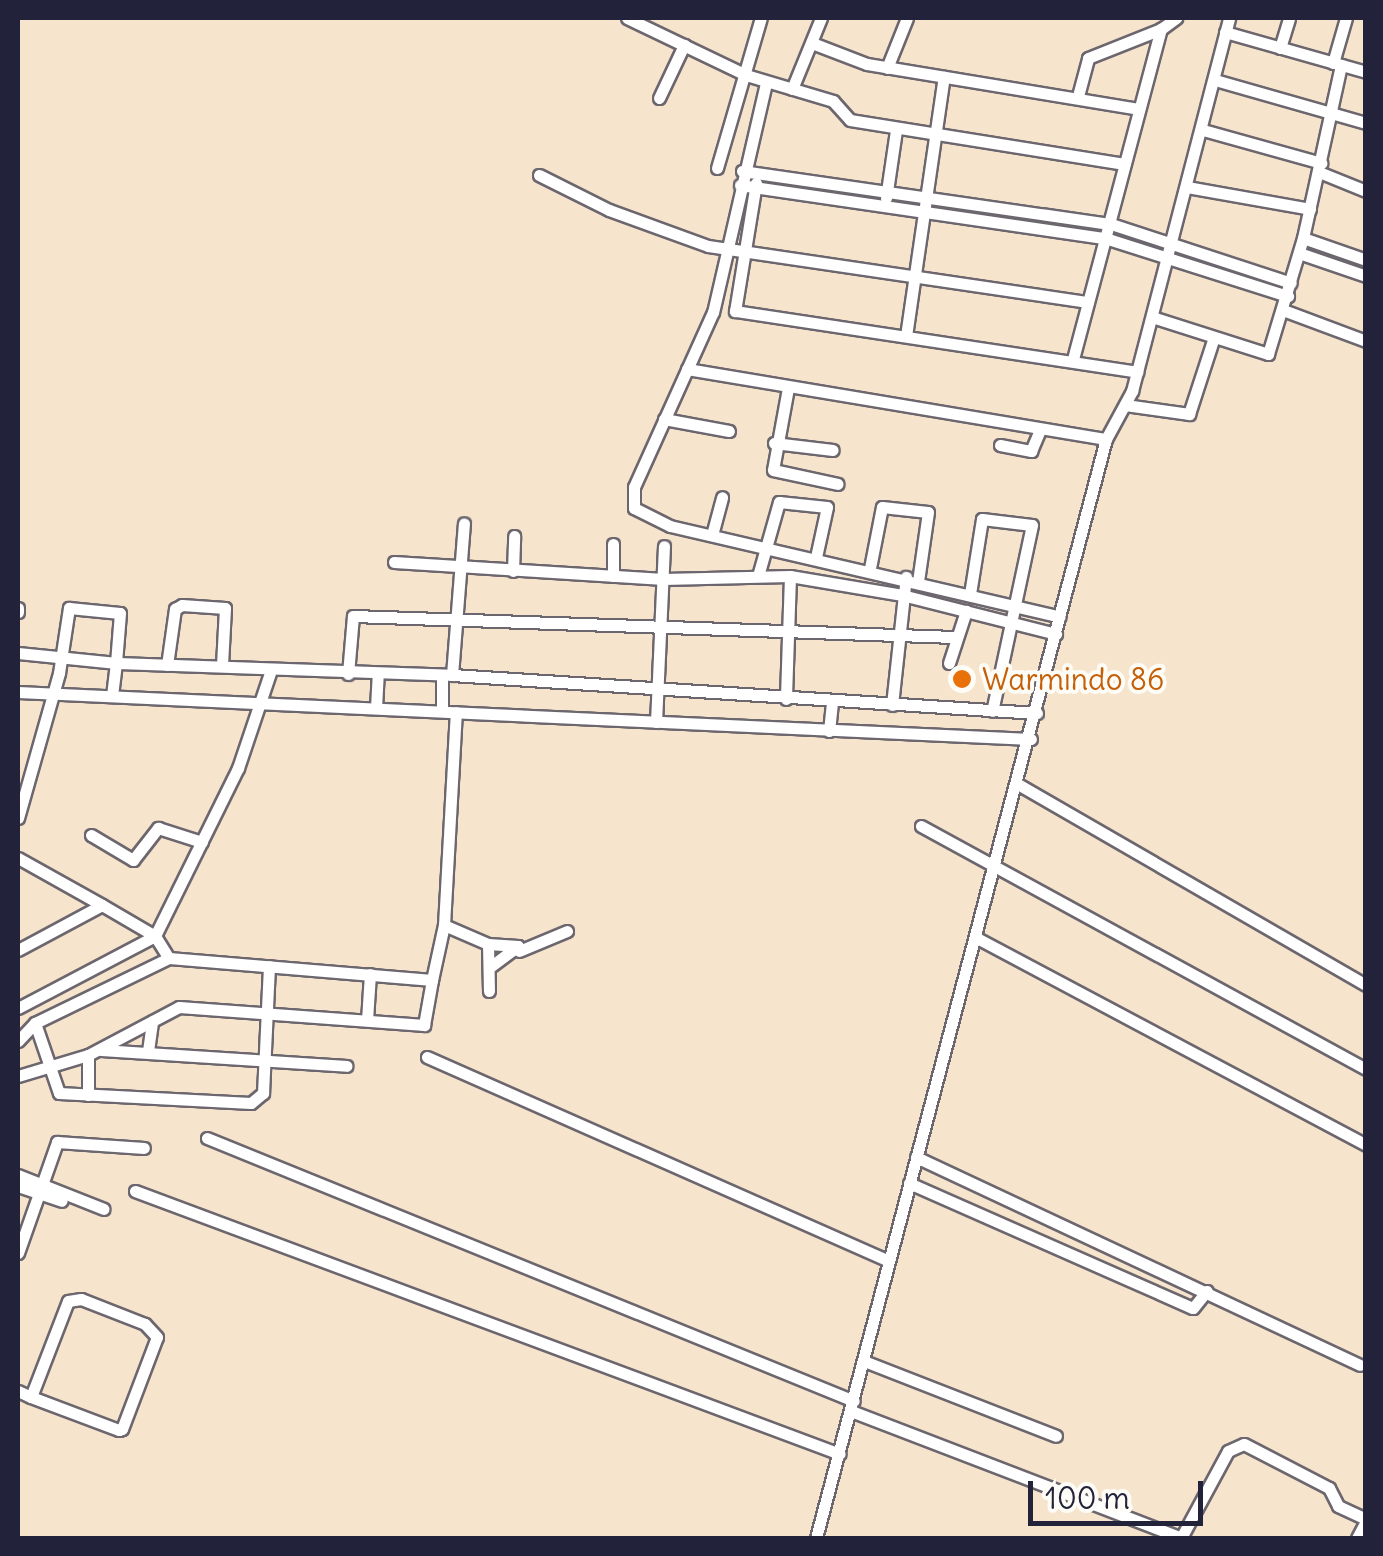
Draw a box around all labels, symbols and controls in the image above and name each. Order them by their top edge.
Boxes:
place label: Warmindo 86 [982,661,1164,697]
marker: Warmindo 86 [951,668,973,690]
scale bar [1033,1461,1208,1523]
text: 100 m [1045,1479,1130,1517]

